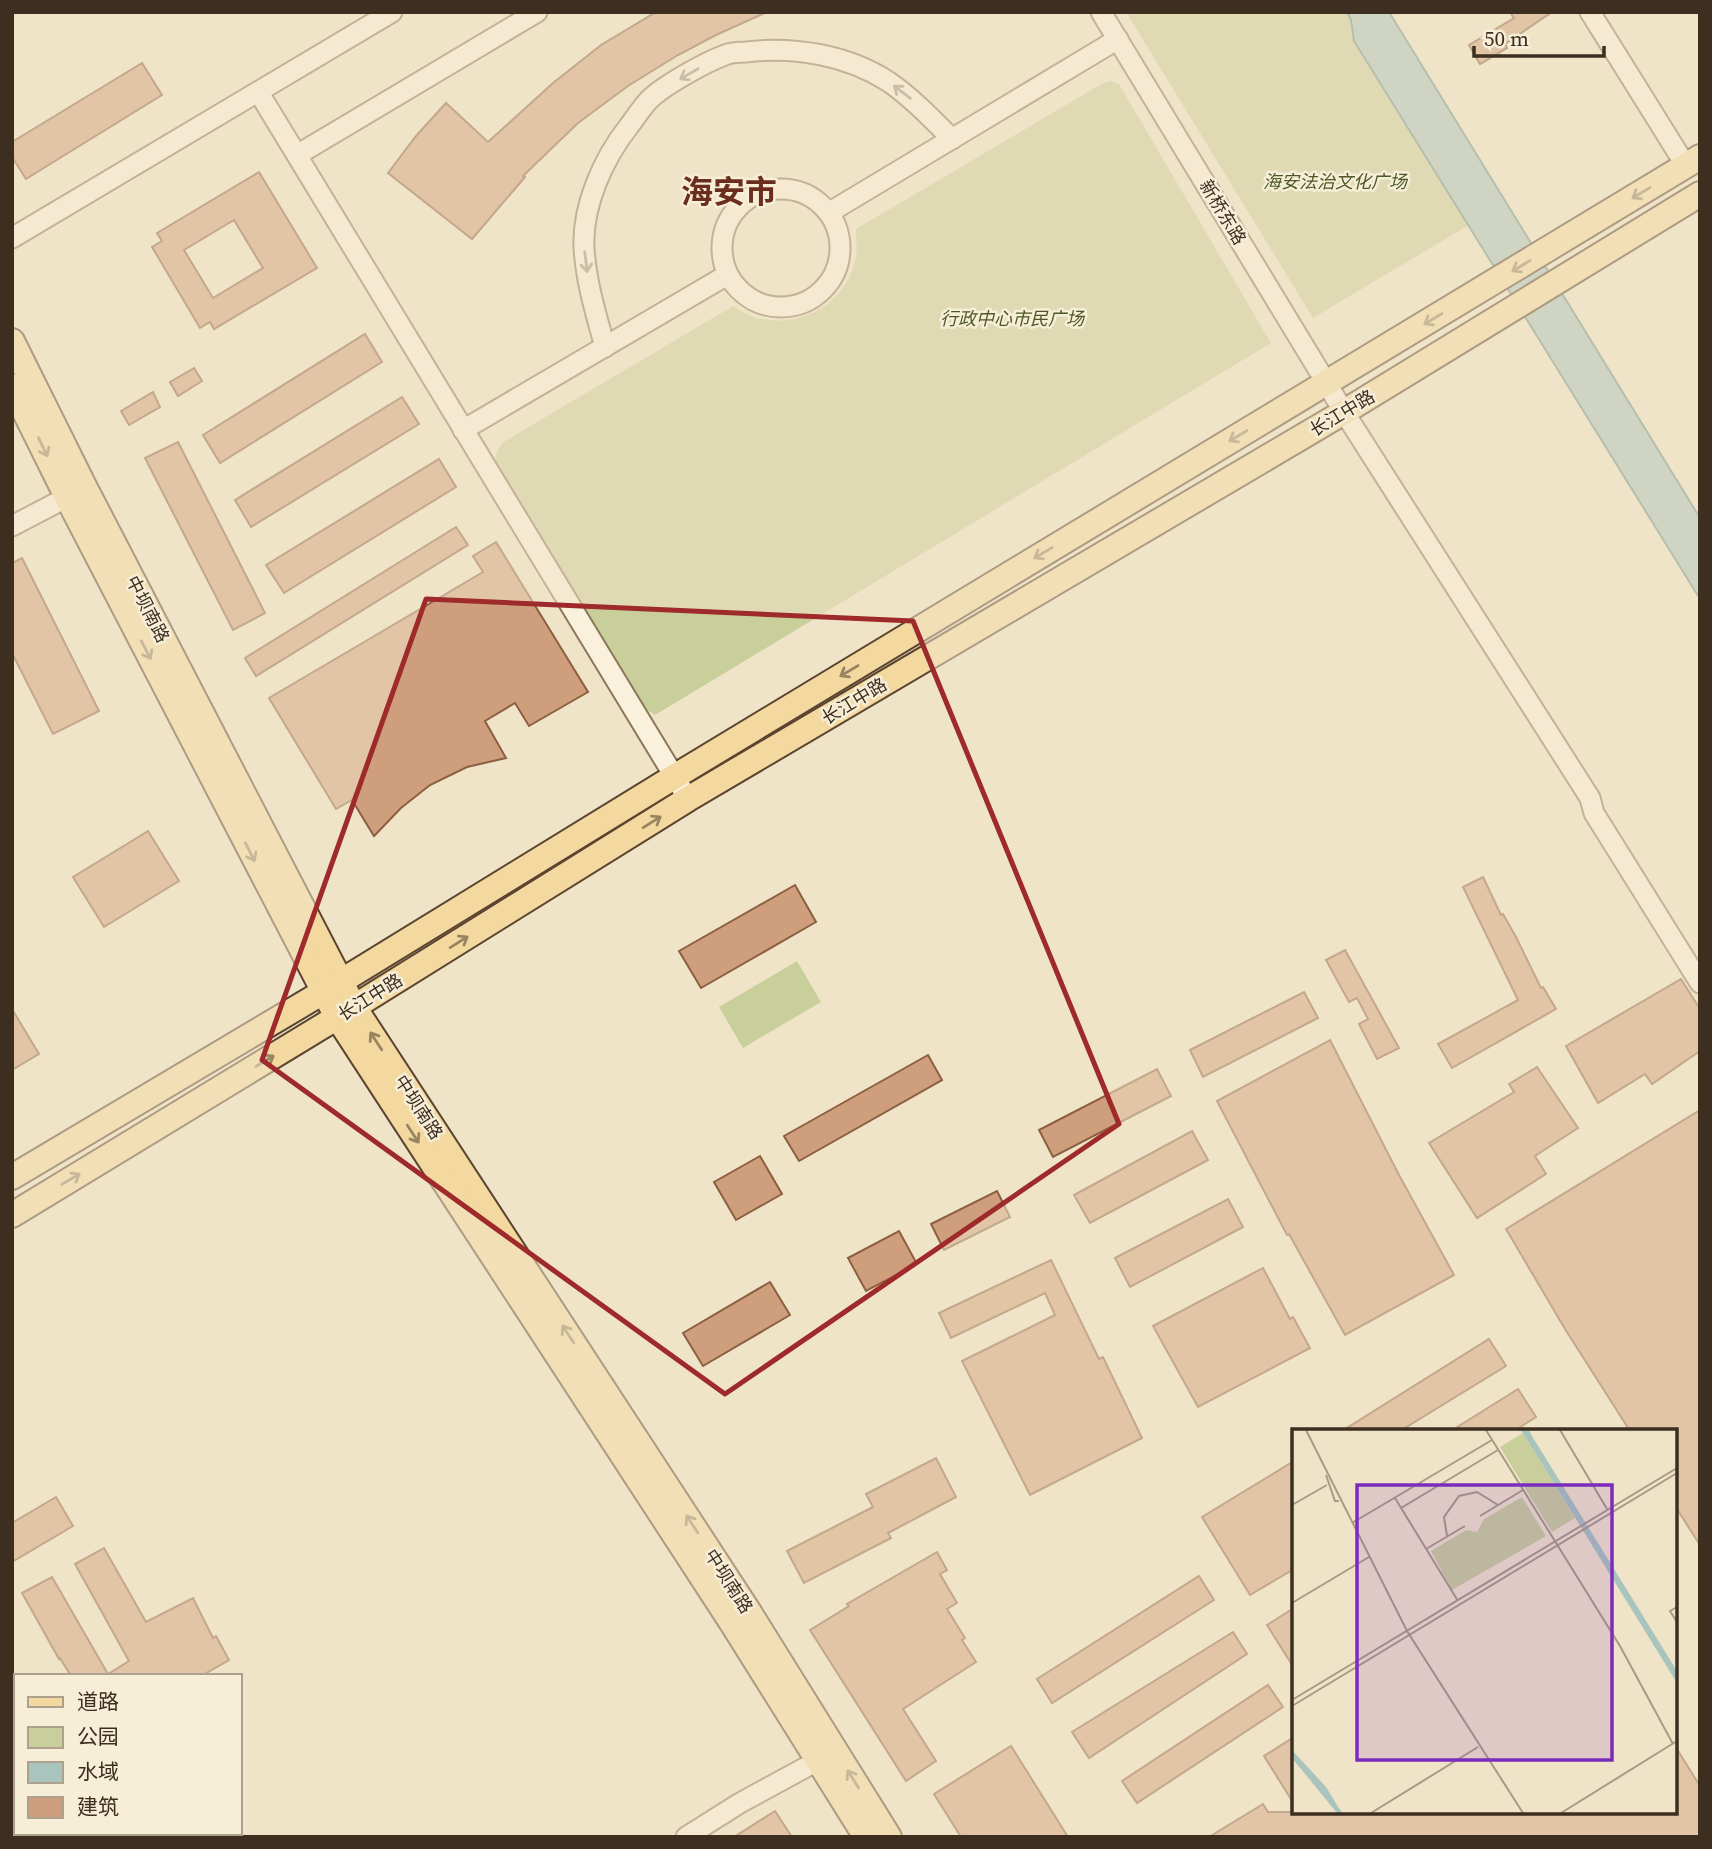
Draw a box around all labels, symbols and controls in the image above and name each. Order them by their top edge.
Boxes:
scale bar [1474,14,1604,58]
text: 50 m [1484,24,1529,53]
one-way arrow [679,68,700,81]
one-way arrow [893,85,912,100]
park label: 海安法治文化广场 [1263,169,1409,194]
district label: 海安市 [681,170,777,214]
street label: 新桥东路 [1194,175,1252,249]
one-way arrow [1632,186,1652,200]
one-way arrow [579,250,592,273]
one-way arrow [1511,259,1531,273]
park label: 行政中心市民广场 [940,306,1086,331]
one-way arrow [1424,312,1444,326]
street label: 长江中路 [1305,384,1379,442]
one-way arrow [1228,429,1248,443]
one-way arrow [36,436,50,457]
one-way arrow [1034,547,1054,561]
street label: 中坝南路 [121,571,175,647]
one-way arrow [140,639,153,660]
one-way arrow [839,665,859,679]
street label: 长江中路 [817,672,891,730]
one-way arrow [642,815,661,830]
one-way arrow [244,841,258,862]
one-way arrow [449,935,468,950]
street label: 长江中路 [333,967,407,1027]
one-way arrow [369,1031,383,1051]
one-way arrow [255,1054,275,1068]
street label: 中坝南路 [389,1070,449,1144]
one-way arrow [406,1123,420,1143]
one-way arrow [60,1172,80,1186]
one-way arrow [560,1324,574,1344]
inset map [1292,1429,1677,1814]
one-way arrow [685,1515,699,1534]
street label: 中坝南路 [699,1544,759,1618]
legend [14,1674,242,1835]
text: 道路 [77,1687,119,1716]
text: 公园 [77,1722,119,1751]
text: 水域 [77,1757,119,1786]
one-way arrow [845,1769,859,1789]
text: 建筑 [77,1792,119,1821]

